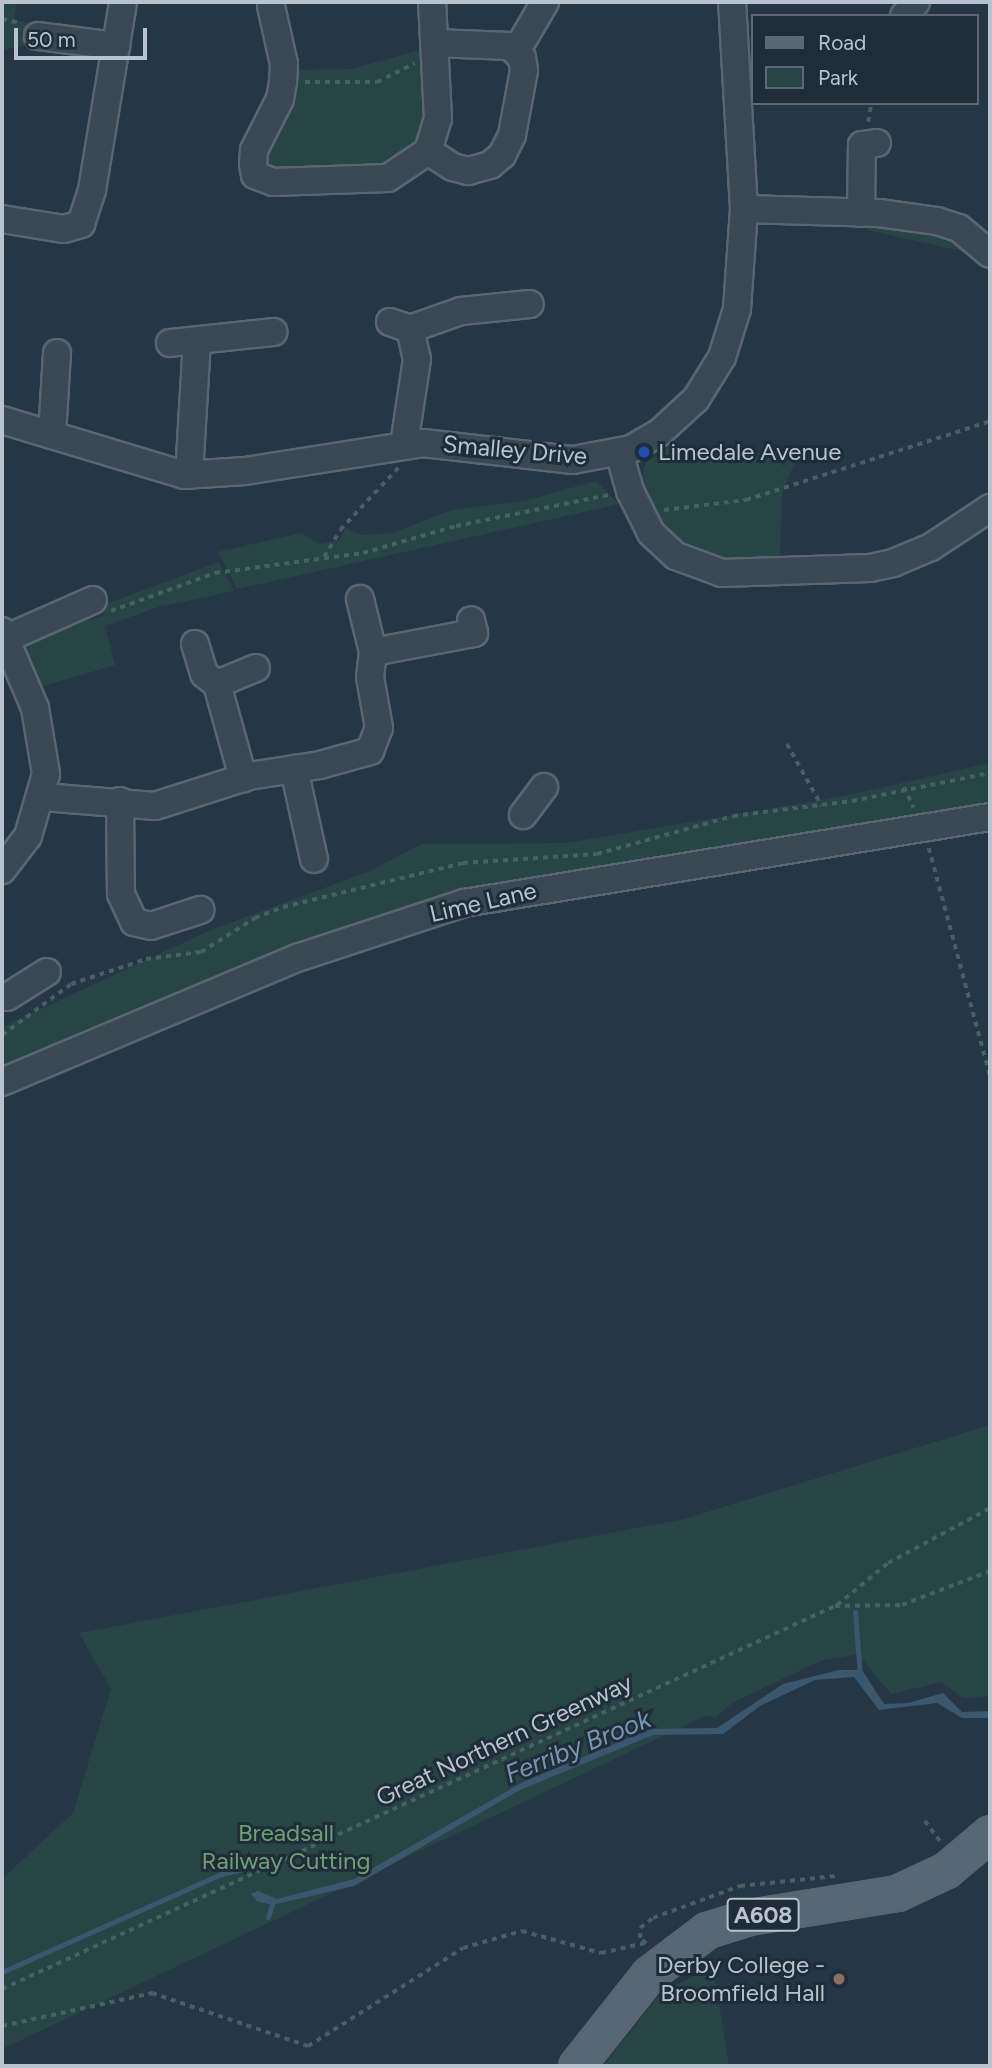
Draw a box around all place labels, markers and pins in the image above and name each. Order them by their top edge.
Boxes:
place label: Limedale Avenue [658,438,841,466]
marker: Limedale Avenue [636,444,652,460]
place label: Derby College - Broomfield Hall [657,1951,825,2007]
marker: Derby College - Broomfield Hall [831,1971,847,1987]

